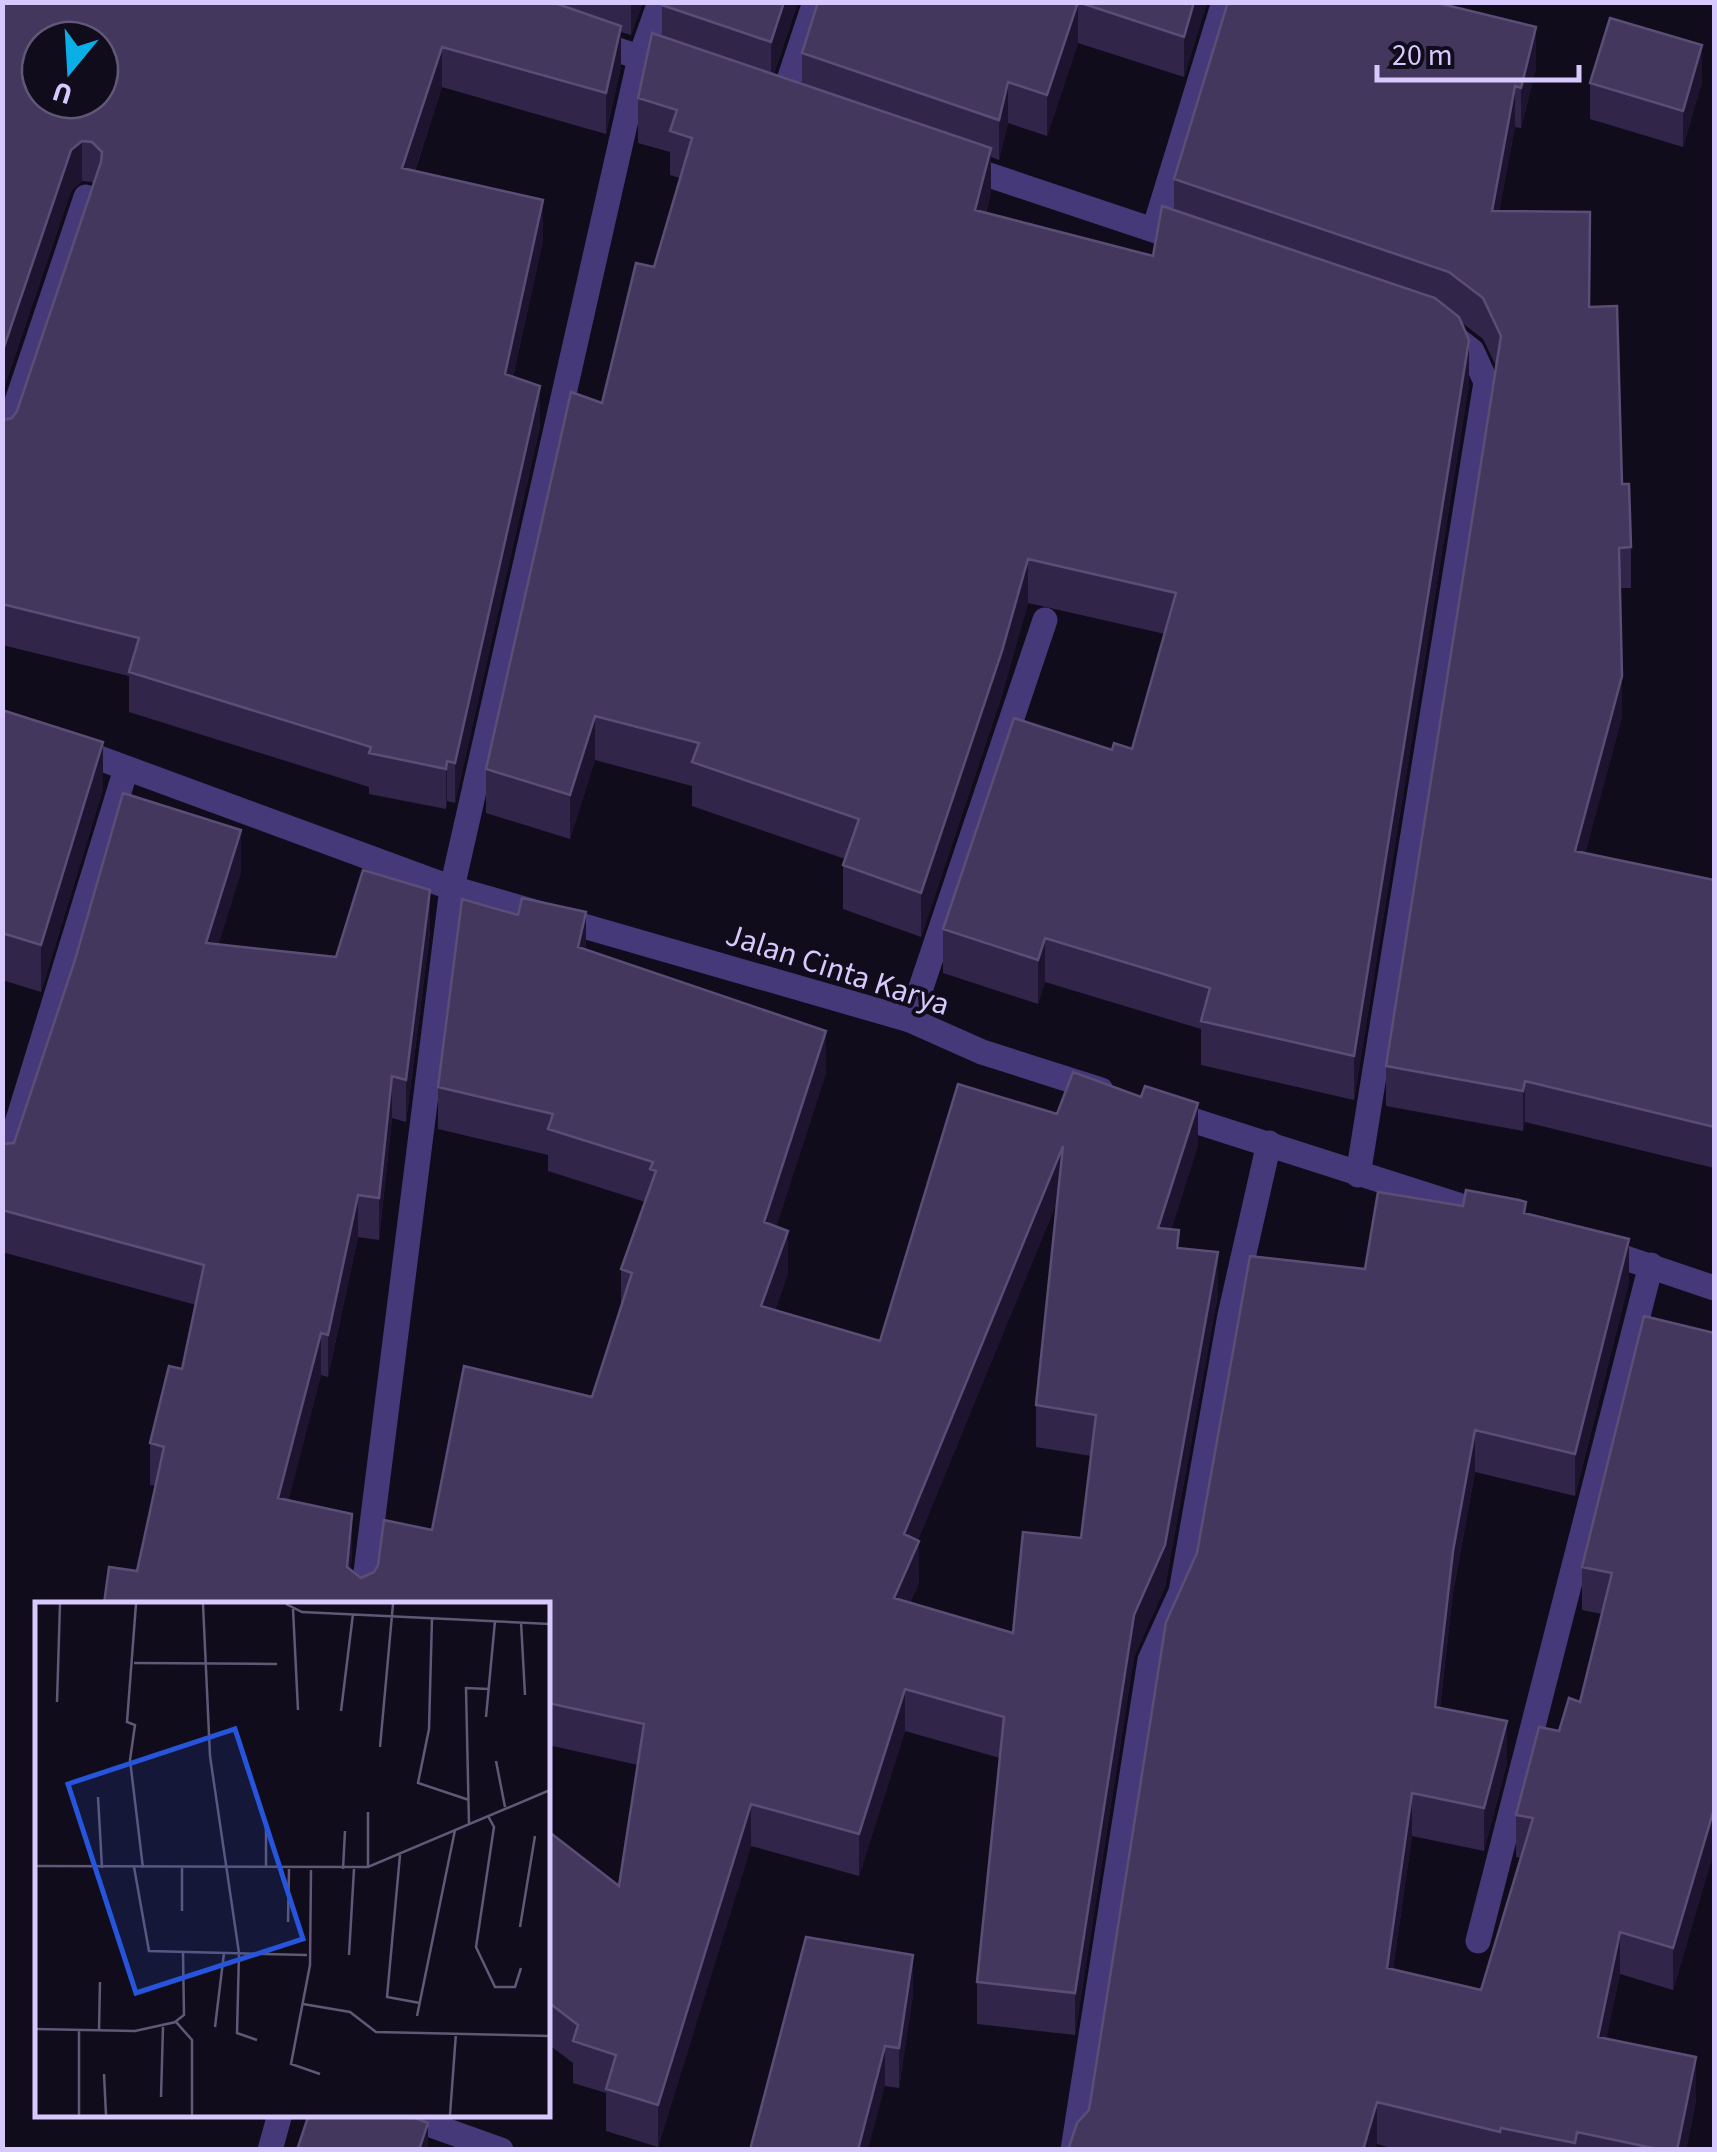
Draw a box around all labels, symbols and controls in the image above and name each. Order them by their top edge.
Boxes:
north arrow [20,20,120,120]
scale bar [1377,20,1580,82]
text: 20 m [1392,34,1453,77]
text: U [48,71,78,115]
street label: Jalan Cinta Karya [720,912,956,1028]
inset map [35,1602,550,2117]

